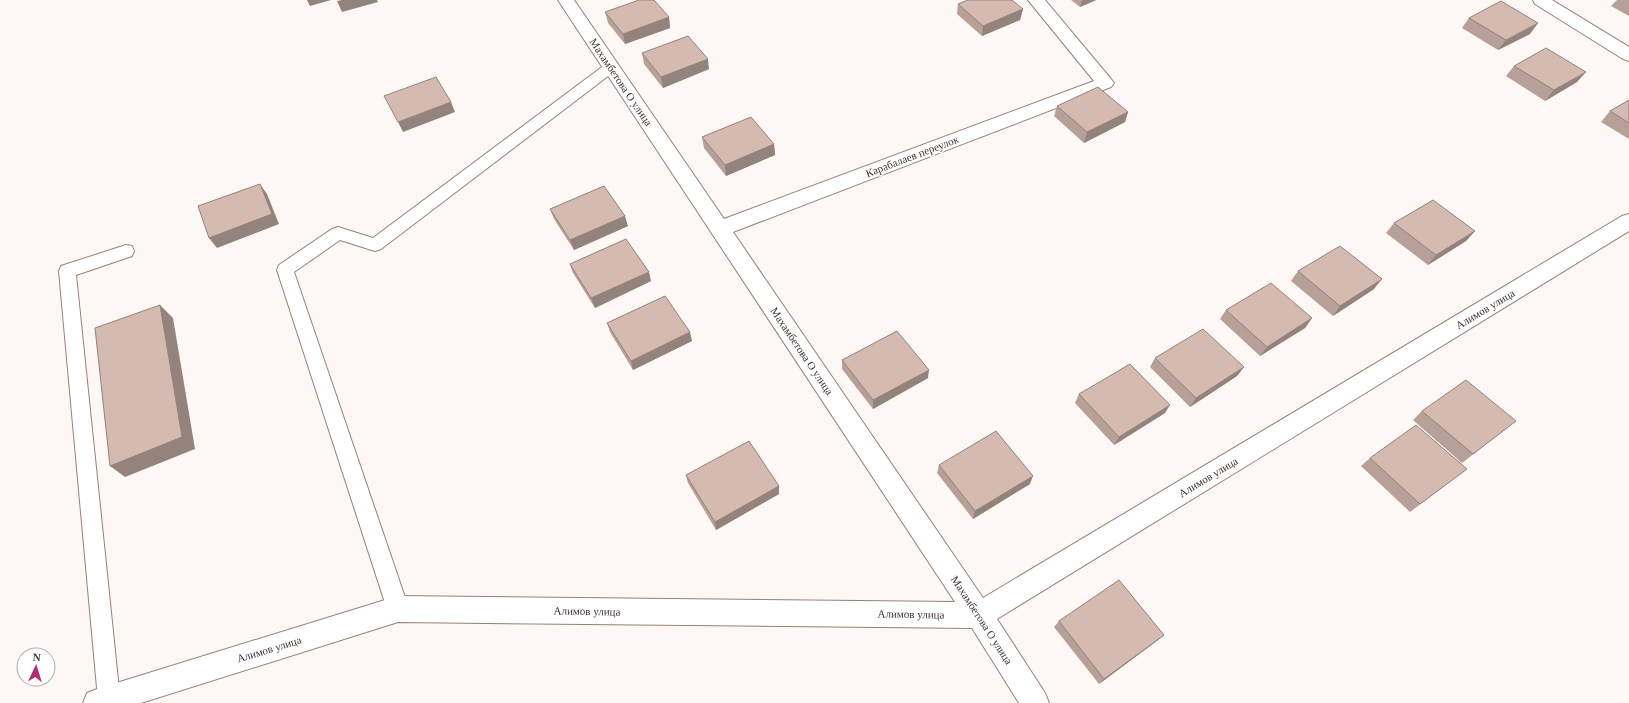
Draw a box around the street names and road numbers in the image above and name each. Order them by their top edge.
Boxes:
street label: Махамбетова О улица [587,36,655,128]
street label: Карабалаев переулок [864,133,961,179]
street label: Алимов улица [1453,287,1517,331]
street label: Махамбетова О улица [768,305,836,397]
street label: Алимов улица [1176,455,1240,499]
street label: Махамбетова О улица [949,574,1015,667]
street label: Алимов улица [553,604,621,618]
street label: Алимов улица [877,607,945,621]
street label: Алимов улица [235,633,303,665]

